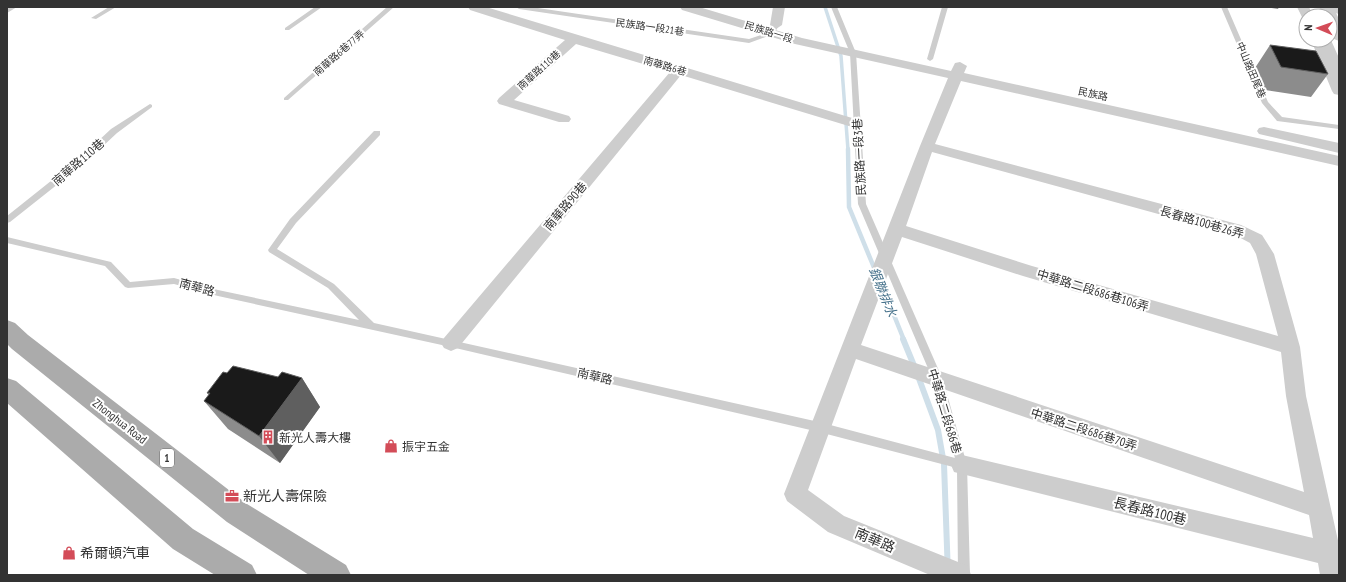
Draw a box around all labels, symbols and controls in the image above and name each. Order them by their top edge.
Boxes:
north arrow [1298,8,1338,48]
street label: 民族路一段21巷 [615,16,685,38]
street label: 民族路一段 [743,18,795,46]
text: N [1301,24,1315,31]
street label: 南華路6巷77弄 [311,27,367,79]
street label: 中山路田尾巷 [1233,40,1269,100]
street label: 南華路110巷 [515,47,563,93]
street label: 南華路6巷 [642,54,688,78]
street label: 民族路 [1077,85,1109,103]
street label: 民族路一段3巷 [849,118,869,196]
street label: 南華路110巷 [49,135,107,189]
street label: 南華路90巷 [540,179,590,233]
street label: 長春路100巷26弄 [1158,203,1246,241]
water label: 銀聯排水 [865,265,901,320]
street label: 中華路二段686巷106弄 [1035,266,1151,314]
street label: 南華路 [178,275,216,299]
street label: 南華路 [576,365,614,387]
street label: 中華路二段686巷 [925,367,965,455]
street label: Zhonghua Road [90,395,150,447]
street label: 中華路二段686巷70弄 [1029,405,1139,453]
building icon: 新光人壽大樓 [260,429,276,445]
place label: 新光人壽大樓 [279,430,351,445]
shop icon: 振宇五金 [383,438,399,454]
place label: 振宇五金 [402,439,450,454]
road number: 1 [160,449,174,467]
place label: 新光人壽保險 [243,487,327,505]
office icon: 新光人壽保險 [224,488,240,504]
street label: 長春路100巷 [1111,493,1189,529]
street label: 南華路 [852,524,898,556]
place label: 希爾頓汽車 [80,544,150,562]
shop icon: 希爾頓汽車 [61,545,77,561]

